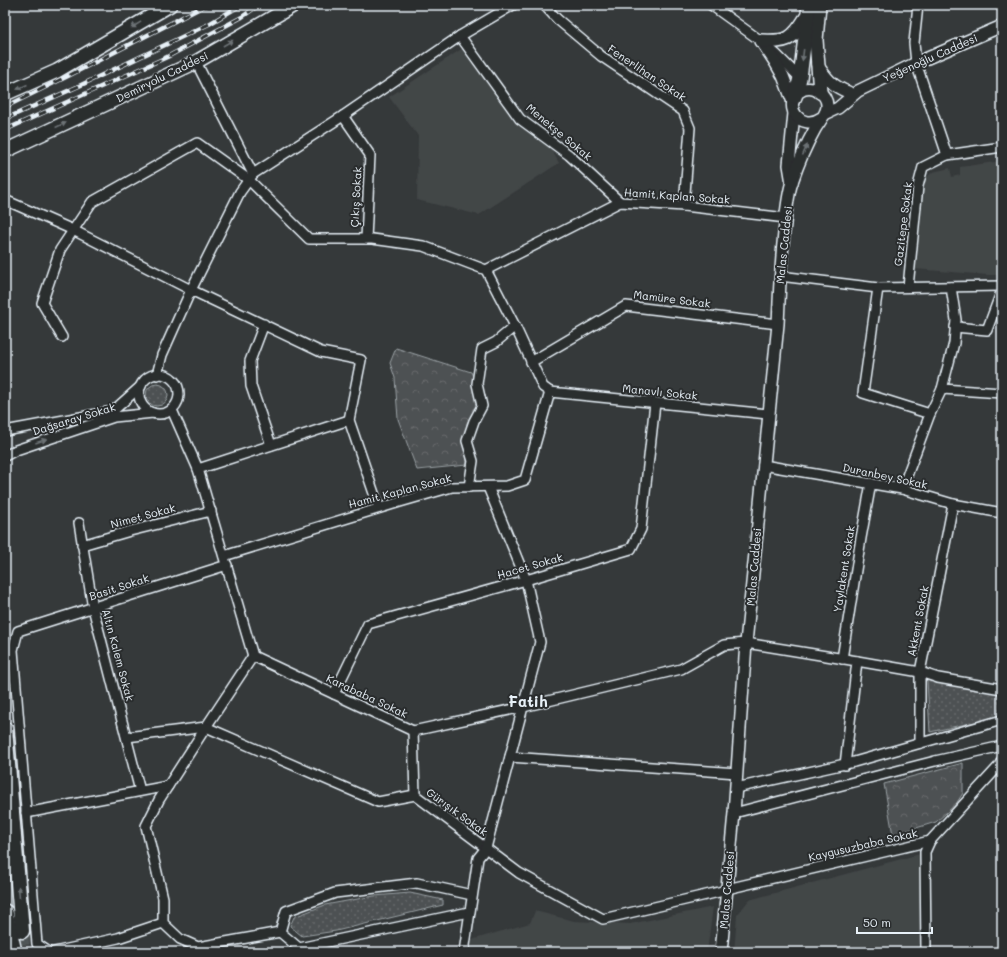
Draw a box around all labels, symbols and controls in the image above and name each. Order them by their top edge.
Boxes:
one-way arrow [130,21,142,28]
street label: Yeğenoğlu Caddesi [880,30,980,85]
one-way arrow [222,40,234,47]
street label: Fenerlihan Sokak [605,41,690,104]
street label: Demiryolu Caddesi [113,48,210,105]
one-way arrow [800,49,806,61]
one-way arrow [17,84,28,90]
street label: Menekşe Sokak [523,100,595,164]
one-way arrow [55,122,67,128]
one-way arrow [803,144,809,156]
street label: Çıkış Sokak [346,166,365,228]
street label: Gazitepe Sokak [890,181,915,267]
street label: Hamit Kaplan Sokak [624,184,731,207]
street label: Malas Caddesi [772,205,795,285]
street label: Mamüre Sokak [633,286,712,311]
street label: Manavlı Sokak [622,380,698,403]
street label: Dağsaray Sokak [31,399,117,438]
one-way arrow [35,438,47,444]
street label: Duranbey Sokak [841,459,929,492]
street label: Hamit Kaplan Sokak [347,470,453,511]
street label: Nimet Sokak [109,500,177,531]
street label: Yaylakent Sokak [829,524,858,613]
street label: Malas Caddesi [743,527,764,607]
street label: Hacet Sokak [495,549,565,582]
street label: Basit Sokak [87,570,151,603]
street label: Akkent Sokak [903,584,932,658]
street label: Altın Kalem Sokak [99,607,138,703]
street label: Karababa Sokak [324,670,411,721]
district label: Fatih [508,691,548,711]
street label: Gürışık Sokak [424,784,491,839]
street label: Kaygusuzbaba Sokak [807,825,919,864]
street label: Malas Caddesi [716,850,737,930]
one-way arrow [15,886,22,898]
scale bar [857,909,932,935]
text: 50 m [863,914,891,930]

